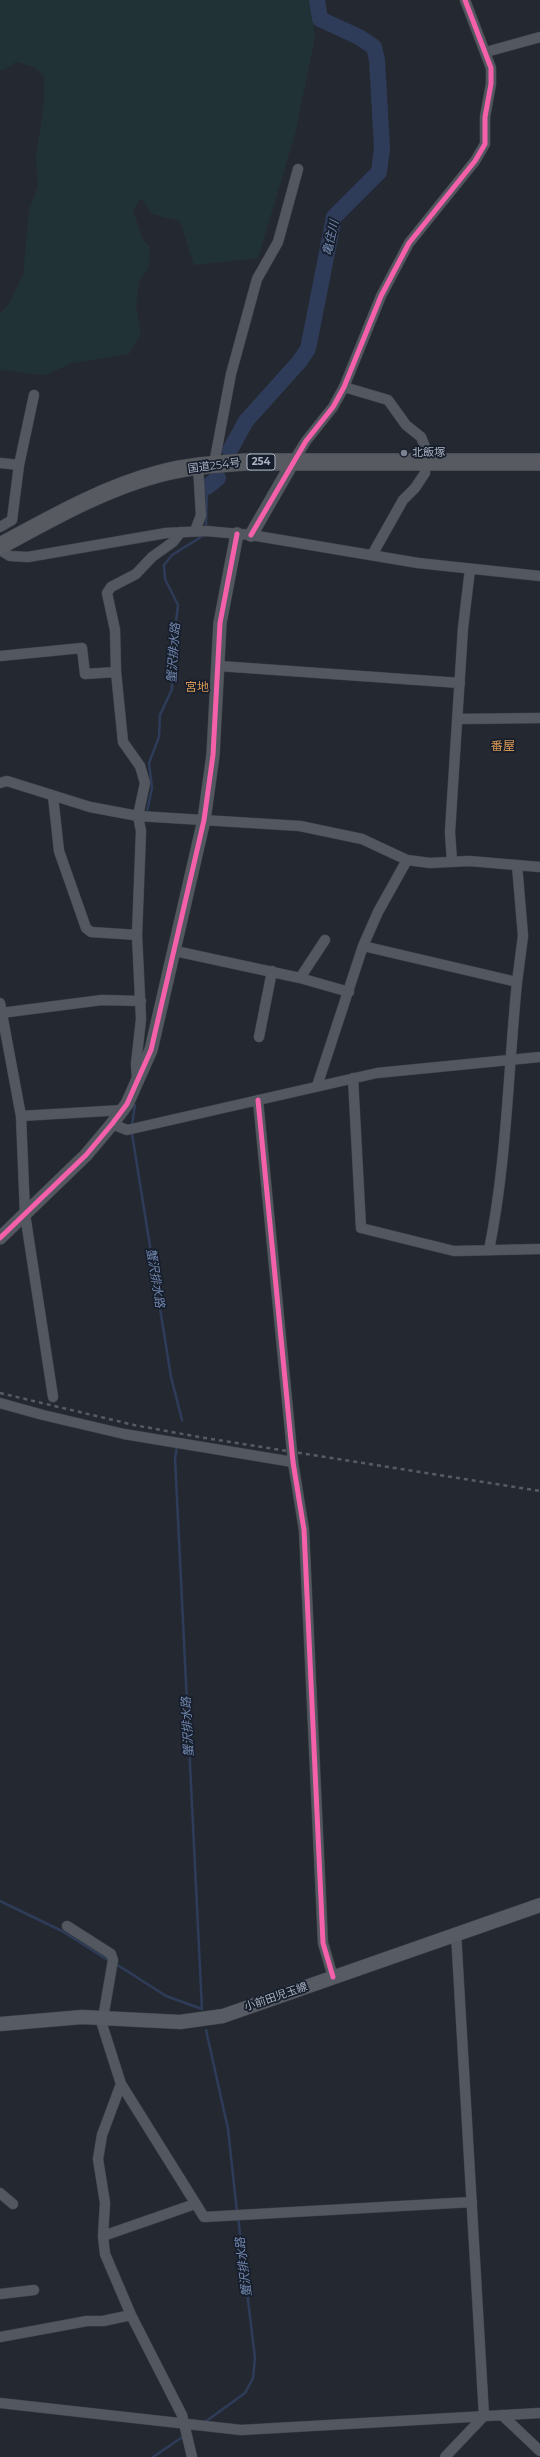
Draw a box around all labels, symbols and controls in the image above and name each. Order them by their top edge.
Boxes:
water label: 亀住川 [320,219,342,257]
place label: 北飯塚 [412,446,445,460]
marker: 北飯塚 [399,448,409,458]
road number: 254 [247,454,275,470]
street label: 国道254号 [187,456,241,476]
water label: 蟹沢排水路 [165,623,183,683]
district label: 宮地 [185,680,209,694]
district label: 番屋 [491,739,515,753]
water label: 蟹沢排水路 [143,1247,167,1309]
water label: 蟹沢排水路 [179,1697,197,1757]
street label: 小前田児玉線 [243,1980,309,2014]
water label: 蟹沢排水路 [233,2236,255,2298]

